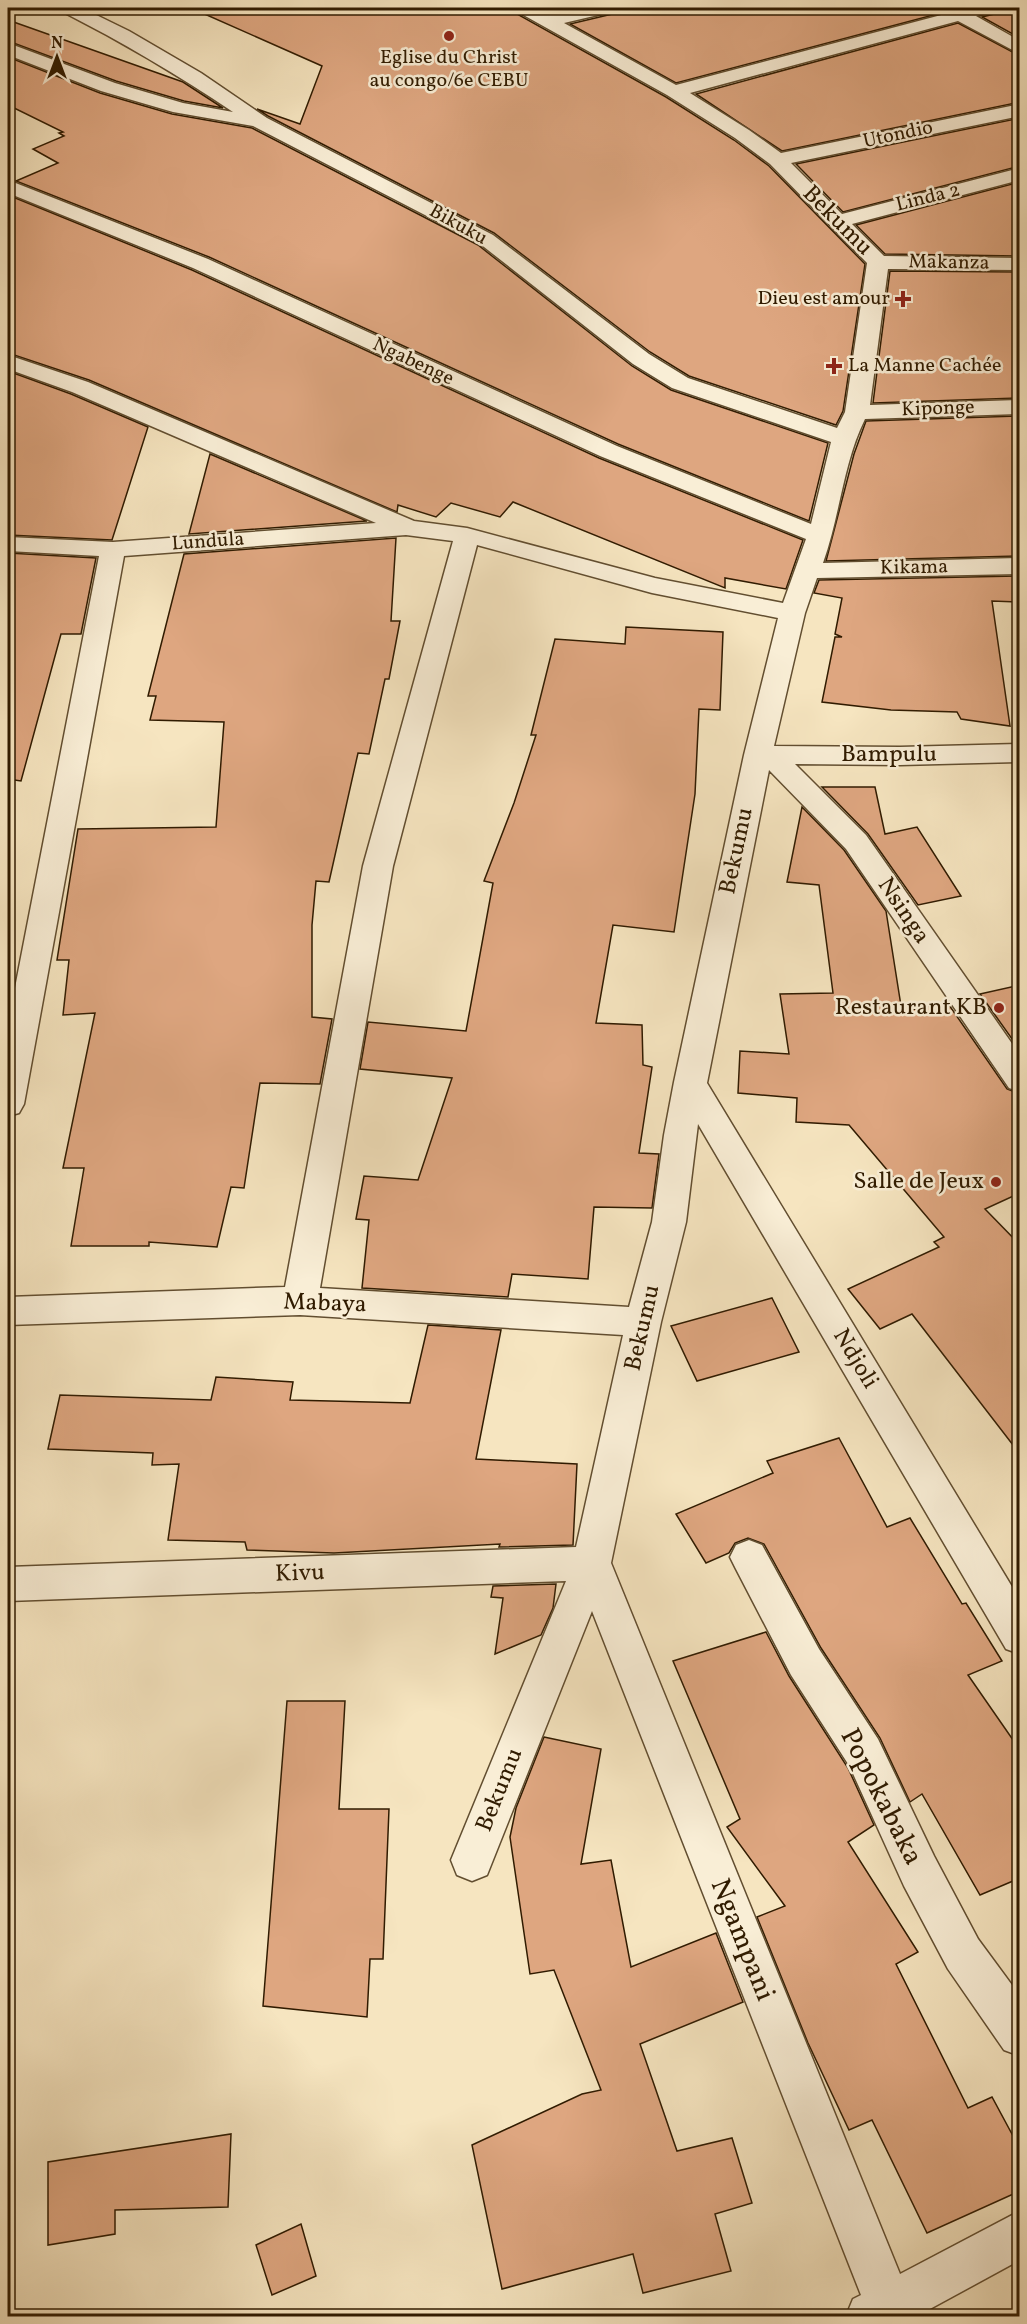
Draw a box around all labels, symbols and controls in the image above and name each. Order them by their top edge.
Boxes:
north arrow [27,27,87,87]
marker: Eglise du Christ au congo/6e CEBU [442,29,456,43]
text: N [51,33,63,55]
place label: Eglise du Christ au congo/6e CEBU [370,44,528,95]
street label: Utondio [860,114,936,156]
street label: Linda 2 [893,177,963,219]
street label: Bekumu [794,178,880,264]
street label: Bikuku [424,198,492,252]
street label: Makanza [908,248,990,278]
place label: Dieu est amour [758,285,890,313]
marker: Dieu est amour [894,290,912,308]
street label: Ngabenge [368,331,458,393]
place label: La Manne Cachée [848,352,1001,380]
marker: La Manne Cachée [825,357,843,375]
street label: Kiponge [901,394,975,424]
street label: Lundula [171,525,245,559]
street label: Kikama [880,553,948,583]
street label: Bampulu [841,738,937,772]
street label: Bekumu [711,805,763,897]
street label: Nsinga [868,871,938,951]
place label: Restaurant KB [835,991,987,1025]
marker: Restaurant KB [992,1001,1006,1015]
place label: Salle de Jeux [853,1165,984,1199]
marker: Salle de Jeux [989,1175,1003,1189]
street label: Bekumu [617,1281,669,1375]
street label: Mabaya [283,1286,367,1322]
street label: Ndjoli [824,1322,886,1396]
street label: Kivu [275,1556,325,1592]
street label: Popokabaka [830,1722,932,1872]
street label: Bekumu [468,1743,532,1837]
street label: Ngampani [700,1873,784,2007]

